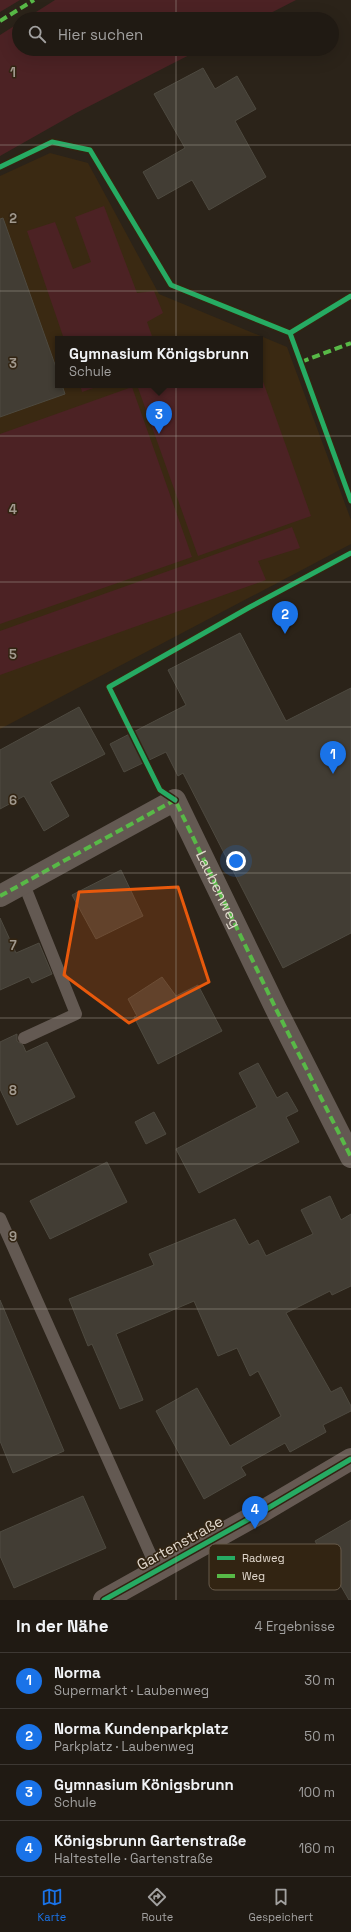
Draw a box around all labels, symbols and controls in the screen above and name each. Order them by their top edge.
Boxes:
search box [12,12,339,56]
icon: search [26,23,48,45]
text: Hier suchen [58,25,143,44]
text: 1 [10,64,16,81]
text: 2 [9,210,17,227]
popup [55,336,263,388]
text: Gymnasium Königsbrunn [69,344,249,363]
text: 3 [9,355,17,372]
text: Schule [69,363,112,380]
pin: 3 [146,401,172,434]
text: 4 [9,501,17,518]
pin: 2 [272,601,298,634]
text: 5 [9,646,17,663]
pin: 1 [320,741,346,774]
text: 6 [9,792,17,809]
street label: Laubenweg [192,847,246,931]
your location [226,851,246,871]
text: 7 [9,937,17,954]
text: 8 [9,1082,17,1099]
text: 9 [9,1228,17,1245]
pin: 4 [242,1496,268,1529]
street label: Gartenstraße [133,1511,226,1574]
legend [209,1544,341,1590]
text: Radweg [242,1551,284,1565]
text: Weg [242,1569,265,1583]
text: In der Nähe [16,1615,108,1637]
text: 4 Ergebnisse [255,1618,335,1635]
text: Norma [54,1663,101,1682]
text: 1 [26,1672,32,1689]
text: 30 m [304,1672,335,1689]
text: Supermarkt · Laubenweg [54,1682,209,1699]
text: Norma Kundenparkplatz [54,1719,229,1738]
text: 2 [25,1728,33,1745]
text: 50 m [304,1728,335,1745]
text: Parkplatz · Laubenweg [54,1738,194,1755]
text: Gymnasium Königsbrunn [54,1775,234,1794]
text: 3 [25,1784,33,1801]
text: 100 m [298,1784,335,1801]
text: Schule [54,1794,96,1811]
text: Königsbrunn Gartenstraße [54,1831,246,1850]
text: 4 [25,1840,33,1857]
text: 160 m [299,1840,335,1857]
text: Haltestelle · Gartenstraße [54,1850,213,1867]
tab: Karte [38,1886,66,1924]
tab: Route [141,1886,173,1924]
tab: Gespeichert [248,1886,313,1924]

